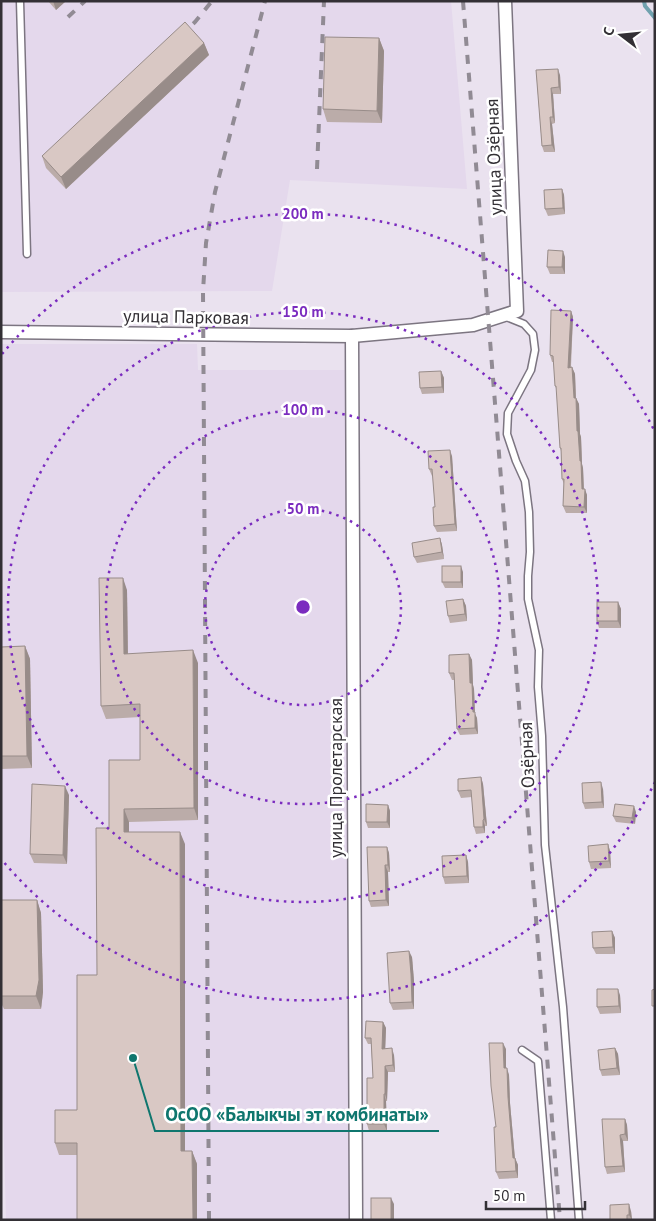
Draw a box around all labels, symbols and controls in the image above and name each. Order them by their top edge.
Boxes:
north arrow [596,10,646,60]
text: С [599,25,618,38]
street label: улица Озёрная [480,98,507,216]
text: 200 m [282,204,324,223]
text: 150 m [282,302,324,321]
street label: улица Парковая [123,304,249,329]
text: 100 m [282,400,324,419]
text: 50 m [287,499,319,518]
centre of rings [294,598,312,616]
street label: улица Пролетарская [324,698,347,858]
street label: Озёрная [514,721,539,789]
callout: ОсОО «Балыкчы эт комбинаты» [155,1097,439,1131]
text: ОсОО «Балыкчы эт комбинаты» [165,1102,429,1126]
scale bar [486,1178,585,1210]
text: 50 m [493,1186,526,1205]

